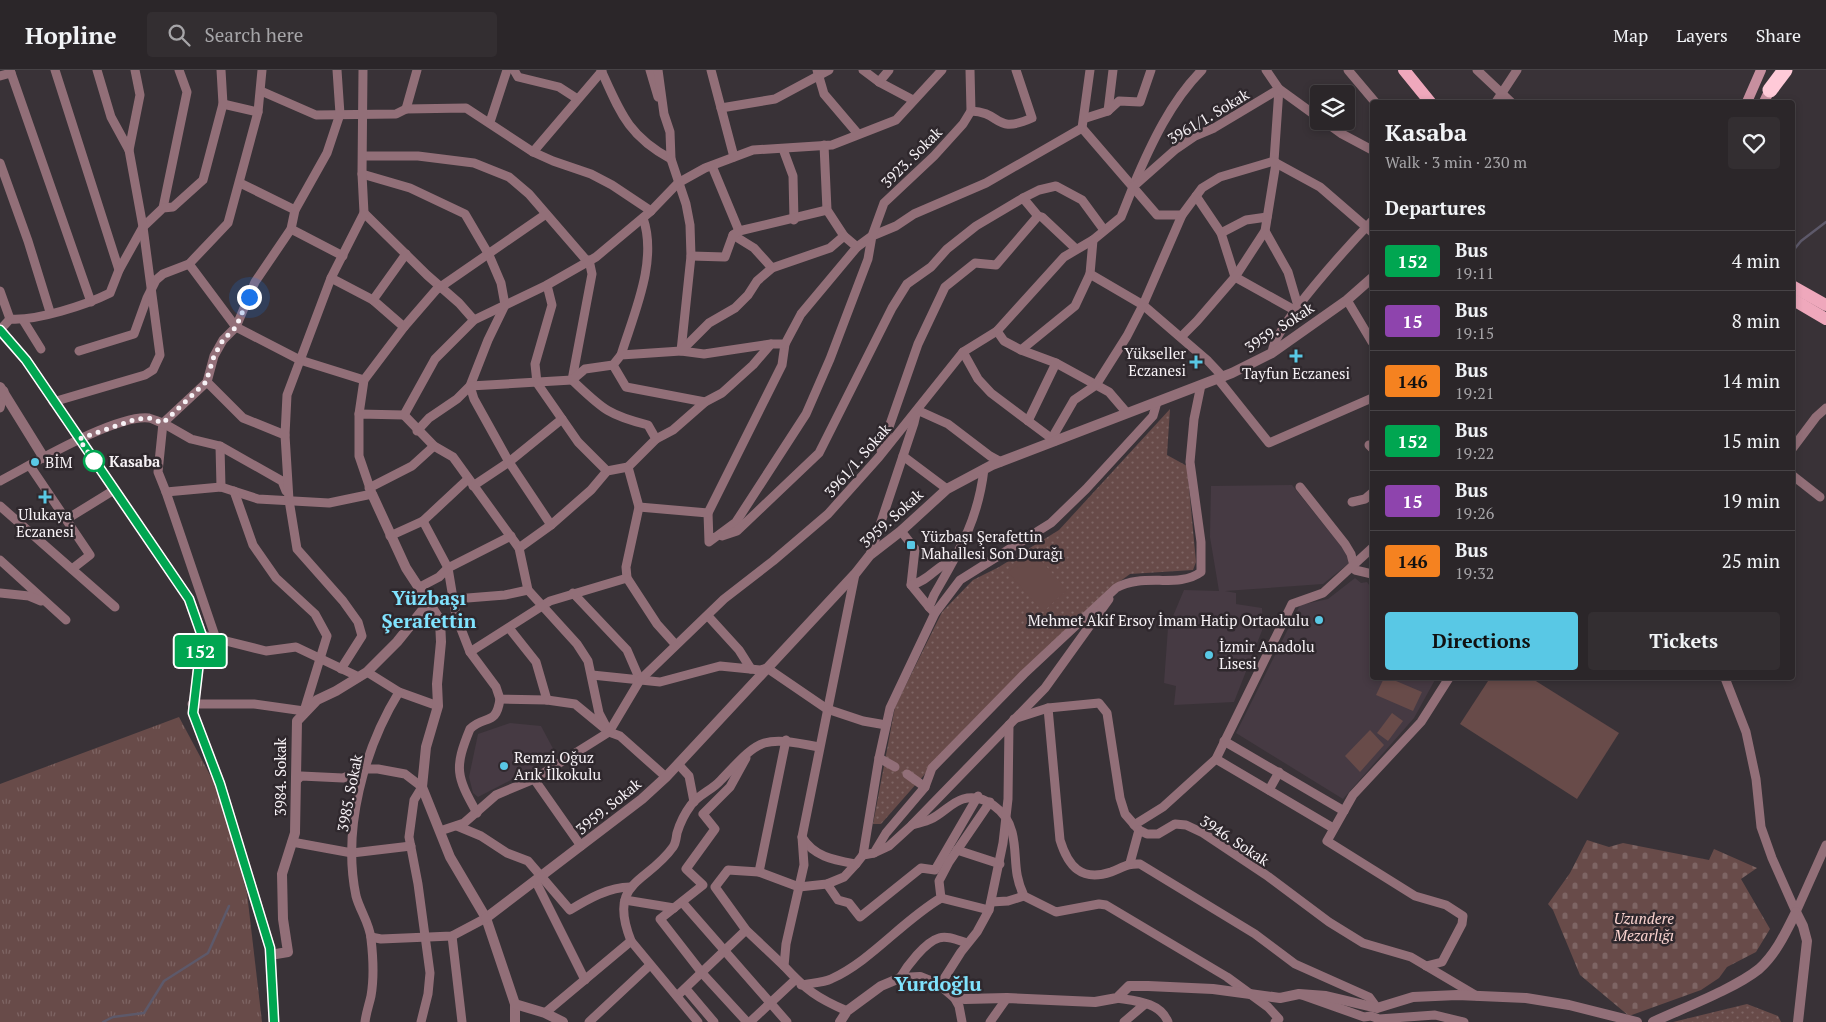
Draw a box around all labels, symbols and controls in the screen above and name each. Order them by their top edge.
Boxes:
search box [147,12,497,57]
text: Hopline [25,19,117,51]
icon: search [165,21,193,49]
text: Search here [205,22,303,47]
text: Map [1613,23,1648,47]
text: Layers [1676,23,1728,47]
text: Share [1756,23,1801,47]
street label: 3961/1. Sokak [1164,84,1253,148]
map controls [1310,85,1355,130]
button: layers [1310,85,1355,130]
text: Kasaba [1385,116,1467,148]
button: heart [1728,117,1780,169]
street label: 3923. Sokak [876,122,946,192]
text: Walk · 3 min · 230 m [1385,151,1527,173]
text: Departures [1385,195,1486,220]
text: Bus [1455,237,1488,262]
text: 4 min [1732,248,1780,273]
text: 152 [1397,249,1428,273]
text: 19:11 [1455,262,1494,284]
your location [237,285,262,310]
street label: 3959. Sokak [1241,297,1318,357]
text: Bus [1455,297,1488,322]
text: 8 min [1732,308,1780,333]
text: 15 [1402,309,1423,333]
text: 19:15 [1455,322,1494,344]
place label: Yükseller Eczanesi [1124,343,1186,380]
marker: Tayfun Eczanesi [1290,350,1302,362]
marker: Yükseller Eczanesi [1190,356,1202,368]
text: Bus [1455,357,1488,382]
place label: Tayfun Eczanesi [1242,363,1350,383]
text: 14 min [1722,368,1780,393]
text: 146 [1397,369,1428,393]
text: 19:21 [1455,382,1494,404]
text: Bus [1455,417,1488,442]
street label: 3961/1. Sokak [819,419,895,501]
text: 15 min [1722,428,1780,453]
text: 152 [1397,429,1428,453]
text: 19:22 [1455,442,1494,464]
marker: Kasaba [83,450,105,472]
place label: Kasaba [109,451,161,471]
place label: BİM [45,452,73,472]
marker: BİM [29,456,41,468]
text: Bus [1455,477,1488,502]
street label: 3959. Sokak [855,484,927,552]
text: 19 min [1722,488,1780,513]
text: 15 [1402,489,1423,513]
marker: Ulukaya Eczanesi [39,491,51,503]
text: 19:26 [1455,502,1494,524]
place label: Ulukaya Eczanesi [16,504,74,541]
place label: Yüzbaşı Şerafettin Mahallesi Son Durağı [921,526,1063,563]
text: Bus [1455,537,1488,562]
marker: Yüzbaşı Şerafettin Mahallesi Son Durağı [905,539,917,551]
text: 25 min [1722,548,1780,573]
text: 146 [1397,549,1428,573]
text: 19:32 [1455,562,1494,584]
district label: Yüzbaşı Şerafettin [382,584,477,634]
place label: Mehmet Akif Ersoy İmam Hatip Ortaokulu [1028,610,1309,630]
button: Directions [1385,612,1578,670]
button: Tickets [1588,612,1780,670]
marker: Mehmet Akif Ersoy İmam Hatip Ortaokulu [1313,614,1325,626]
line badge: 152 [171,635,229,667]
place label: İzmir Anadolu Lisesi [1219,636,1315,673]
text: 152 [185,639,215,663]
marker: İzmir Anadolu Lisesi [1203,649,1215,661]
street label: 3984. Sokak [270,737,290,816]
place label: Remzi Oğuz Arık İlkokulu [514,747,601,784]
street label: 3985. Sokak [332,752,366,833]
marker: Remzi Oğuz Arık İlkokulu [498,760,510,772]
street label: 3959. Sokak [571,773,645,839]
street label: 3946. Sokak [1197,810,1274,870]
park label: Uzundere Mezarlığı [1613,908,1674,945]
district label: Yurdoğlu [894,970,982,997]

